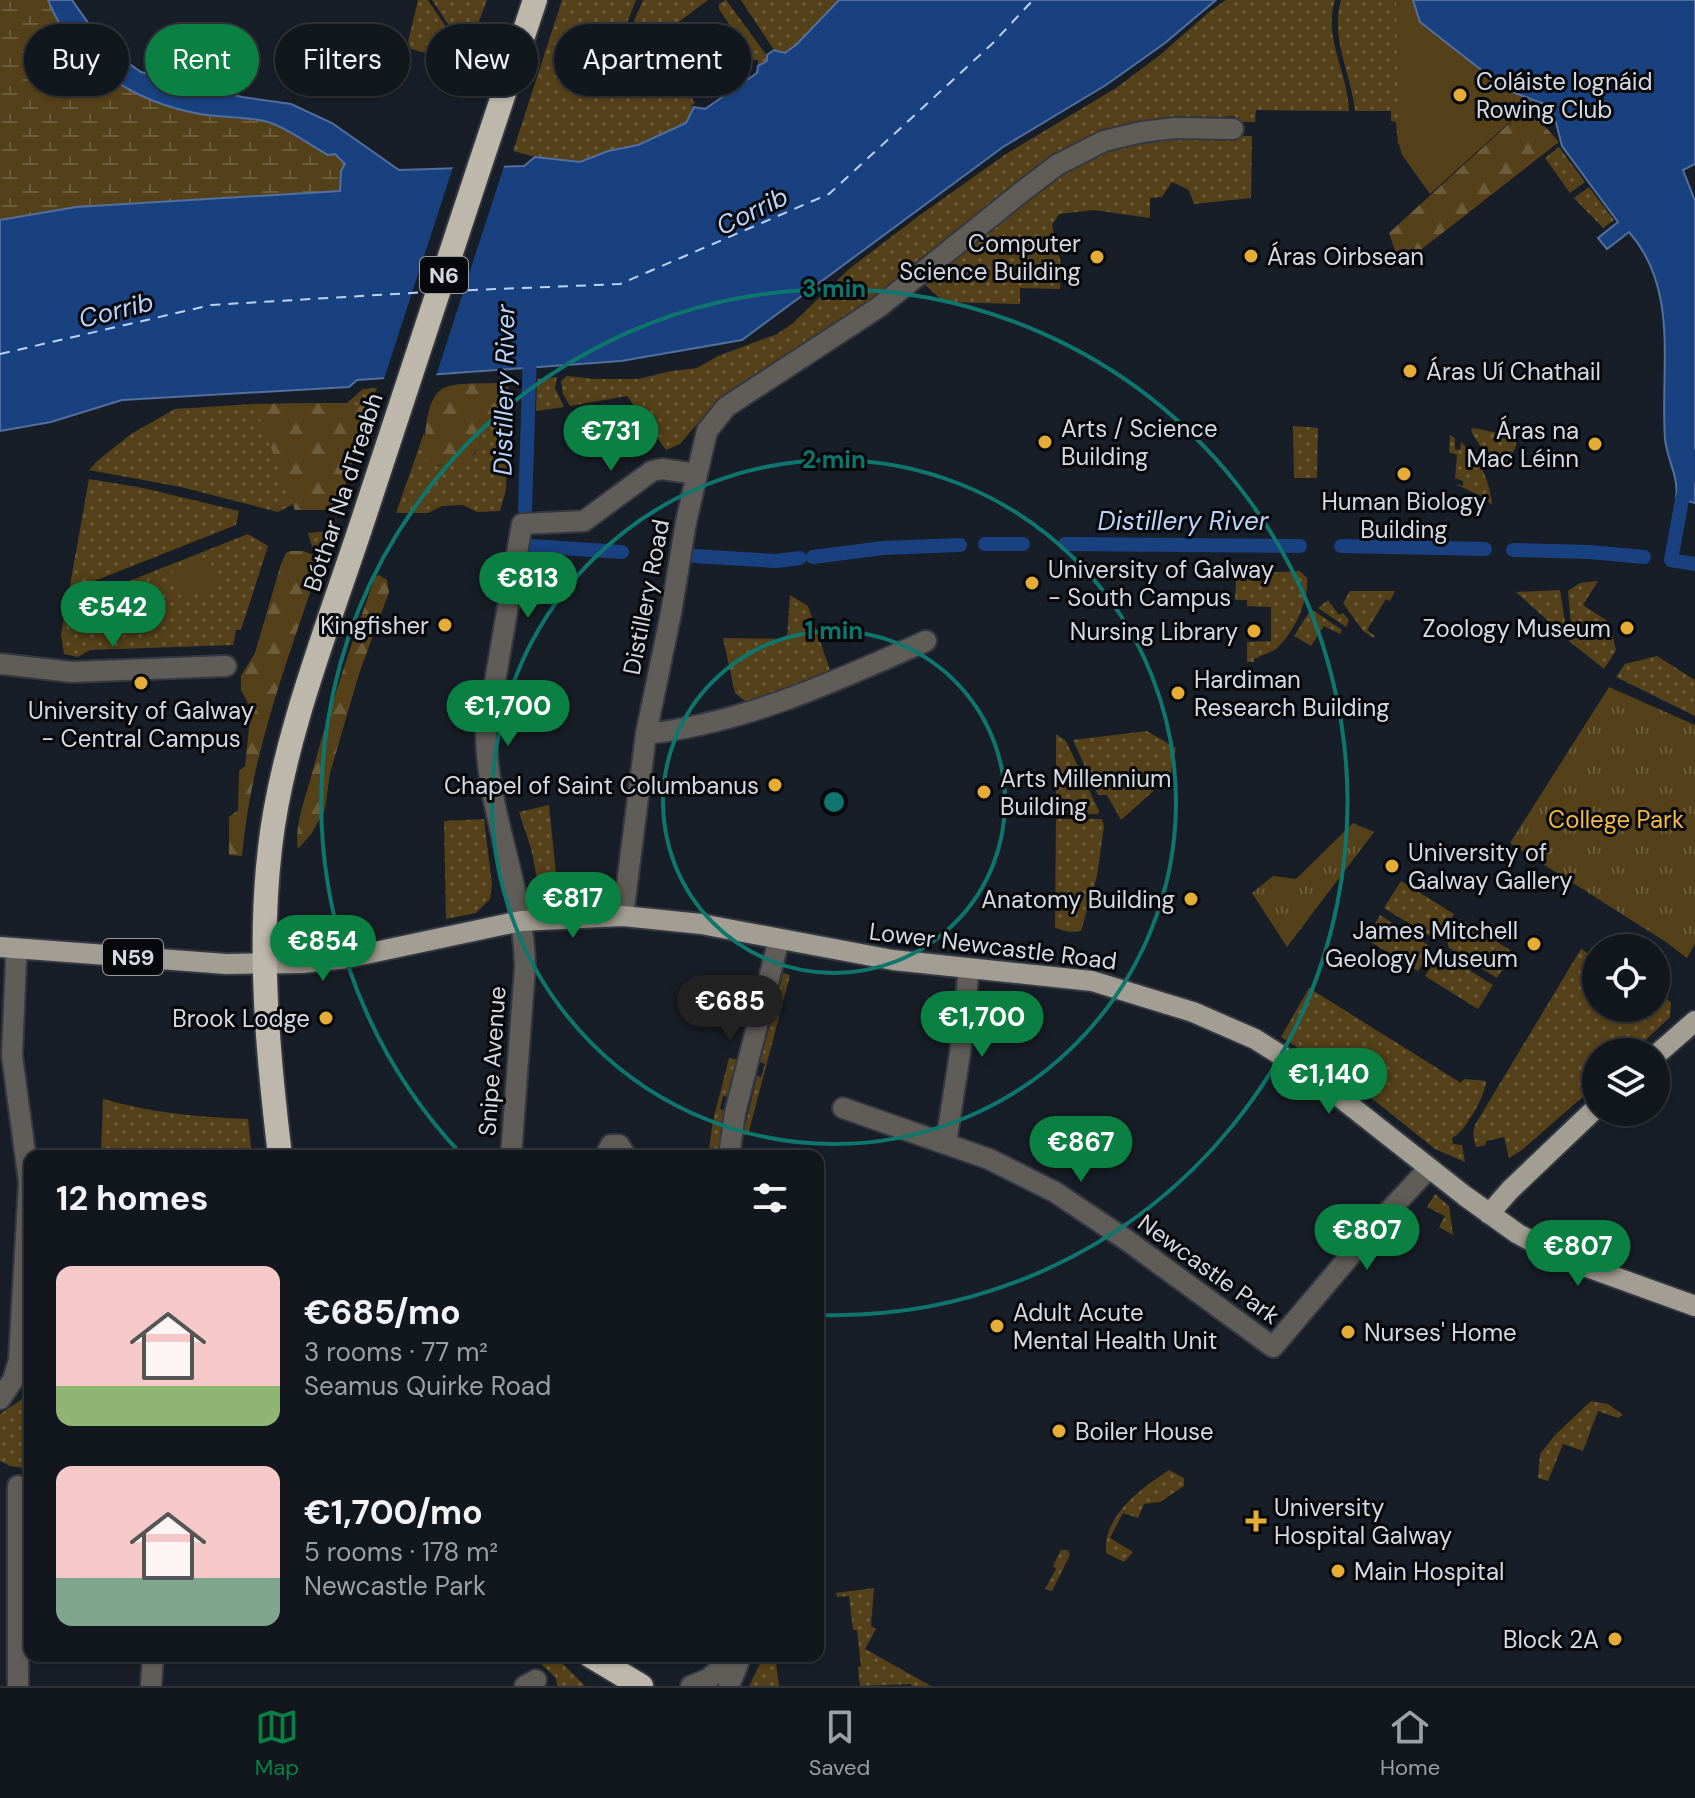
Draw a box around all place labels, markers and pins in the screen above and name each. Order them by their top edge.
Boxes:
place label: Coláiste Iognáid Rowing Club [1476,66,1653,125]
marker: Coláiste Iognáid Rowing Club [1451,86,1469,104]
place label: Computer Science Building [899,228,1081,287]
place label: Áras Oirbsean [1267,241,1424,272]
marker: Áras Oirbsean [1242,247,1260,265]
marker: Computer Science Building [1088,248,1106,266]
place label: Áras Uí Chathail [1426,356,1601,387]
marker: Áras Uí Chathail [1401,362,1419,380]
pin: €731 [564,405,658,473]
place label: Arts / Science Building [1061,413,1218,472]
place label: Áras na Mac Léinn [1467,415,1579,474]
marker: Arts / Science Building [1036,433,1054,451]
marker: Áras na Mac Léinn [1586,435,1604,453]
marker: Human Biology Building [1395,465,1413,483]
place label: Human Biology Building [1322,486,1486,545]
pin: €813 [481,552,575,620]
place label: University of Galway - South Campus [1048,554,1274,613]
marker: University of Galway - South Campus [1023,574,1041,592]
pin: €542 [66,581,160,649]
place label: Kingfisher [320,610,429,641]
place label: Zoology Museum [1423,613,1611,644]
marker: Kingfisher [436,616,454,634]
place label: Nursing Library [1070,616,1238,647]
marker: Zoology Museum [1618,619,1636,637]
marker: Nursing Library [1245,622,1263,640]
place label: Hardiman Research Building [1194,664,1390,723]
marker: University of Galway - Central Campus [132,674,150,692]
pin: €1,700 [443,680,573,748]
marker: Hardiman Research Building [1169,684,1187,702]
place label: University of Galway - Central Campus [28,695,254,754]
place label: Arts Millennium Building [1000,763,1171,822]
place label: Chapel of Saint Columbanus [444,770,759,801]
marker: Chapel of Saint Columbanus [766,776,784,794]
marker: Arts Millennium Building [975,783,993,801]
centre of rings [820,788,848,816]
place label: University of Galway Gallery [1408,837,1573,896]
marker: University of Galway Gallery [1383,857,1401,875]
pin: €817 [526,872,620,940]
place label: Anatomy Building [981,884,1175,915]
marker: Anatomy Building [1182,890,1200,908]
pin: €854 [276,915,370,983]
place label: James Mitchell Geology Museum [1325,915,1518,974]
marker: James Mitchell Geology Museum [1525,935,1543,953]
pin: €685 [683,975,777,1043]
pin: €1,700 [917,991,1047,1059]
place label: Brook Lodge [172,1003,310,1034]
marker: Brook Lodge [317,1009,335,1027]
pin: €1,140 [1264,1048,1394,1116]
pin: €867 [1034,1116,1128,1184]
pin: €807 [1320,1204,1414,1272]
pin: €807 [1531,1220,1625,1288]
place label: Adult Acute Mental Health Unit [1013,1297,1217,1356]
marker: Adult Acute Mental Health Unit [988,1317,1006,1335]
place label: Nurses' Home [1364,1317,1517,1348]
marker: Nurses' Home [1339,1323,1357,1341]
place label: Boiler House [1075,1416,1214,1447]
marker: Boiler House [1050,1422,1068,1440]
place label: University Hospital Galway [1274,1492,1452,1551]
marker: University Hospital Galway [1245,1510,1267,1532]
place label: Main Hospital [1354,1556,1504,1587]
marker: Main Hospital [1329,1562,1347,1580]
place label: Block 2A [1503,1624,1599,1655]
marker: Block 2A [1606,1630,1624,1648]

